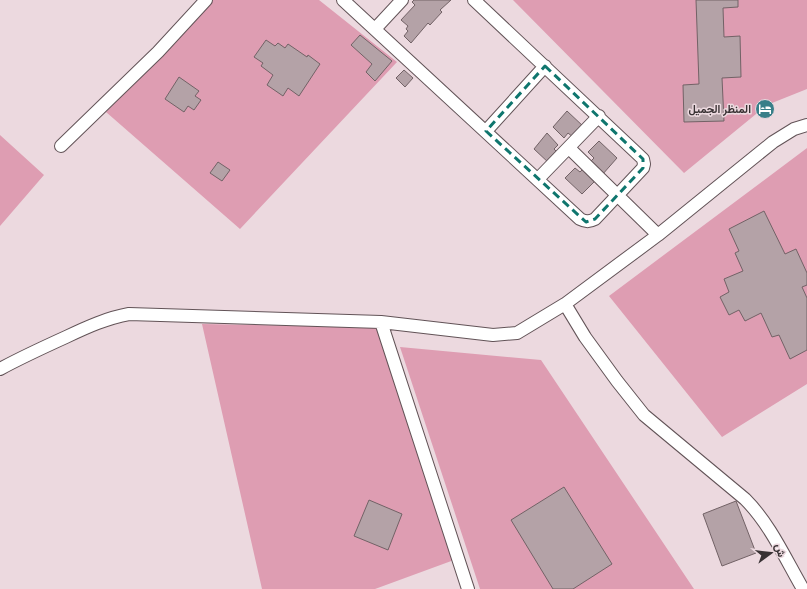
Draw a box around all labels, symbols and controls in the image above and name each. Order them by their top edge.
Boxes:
hotel icon: المنظر الجميل [754,98,776,120]
place label: المنظر الجميل [689,103,751,116]
north arrow [751,533,791,573]
text: ش [772,542,788,559]

